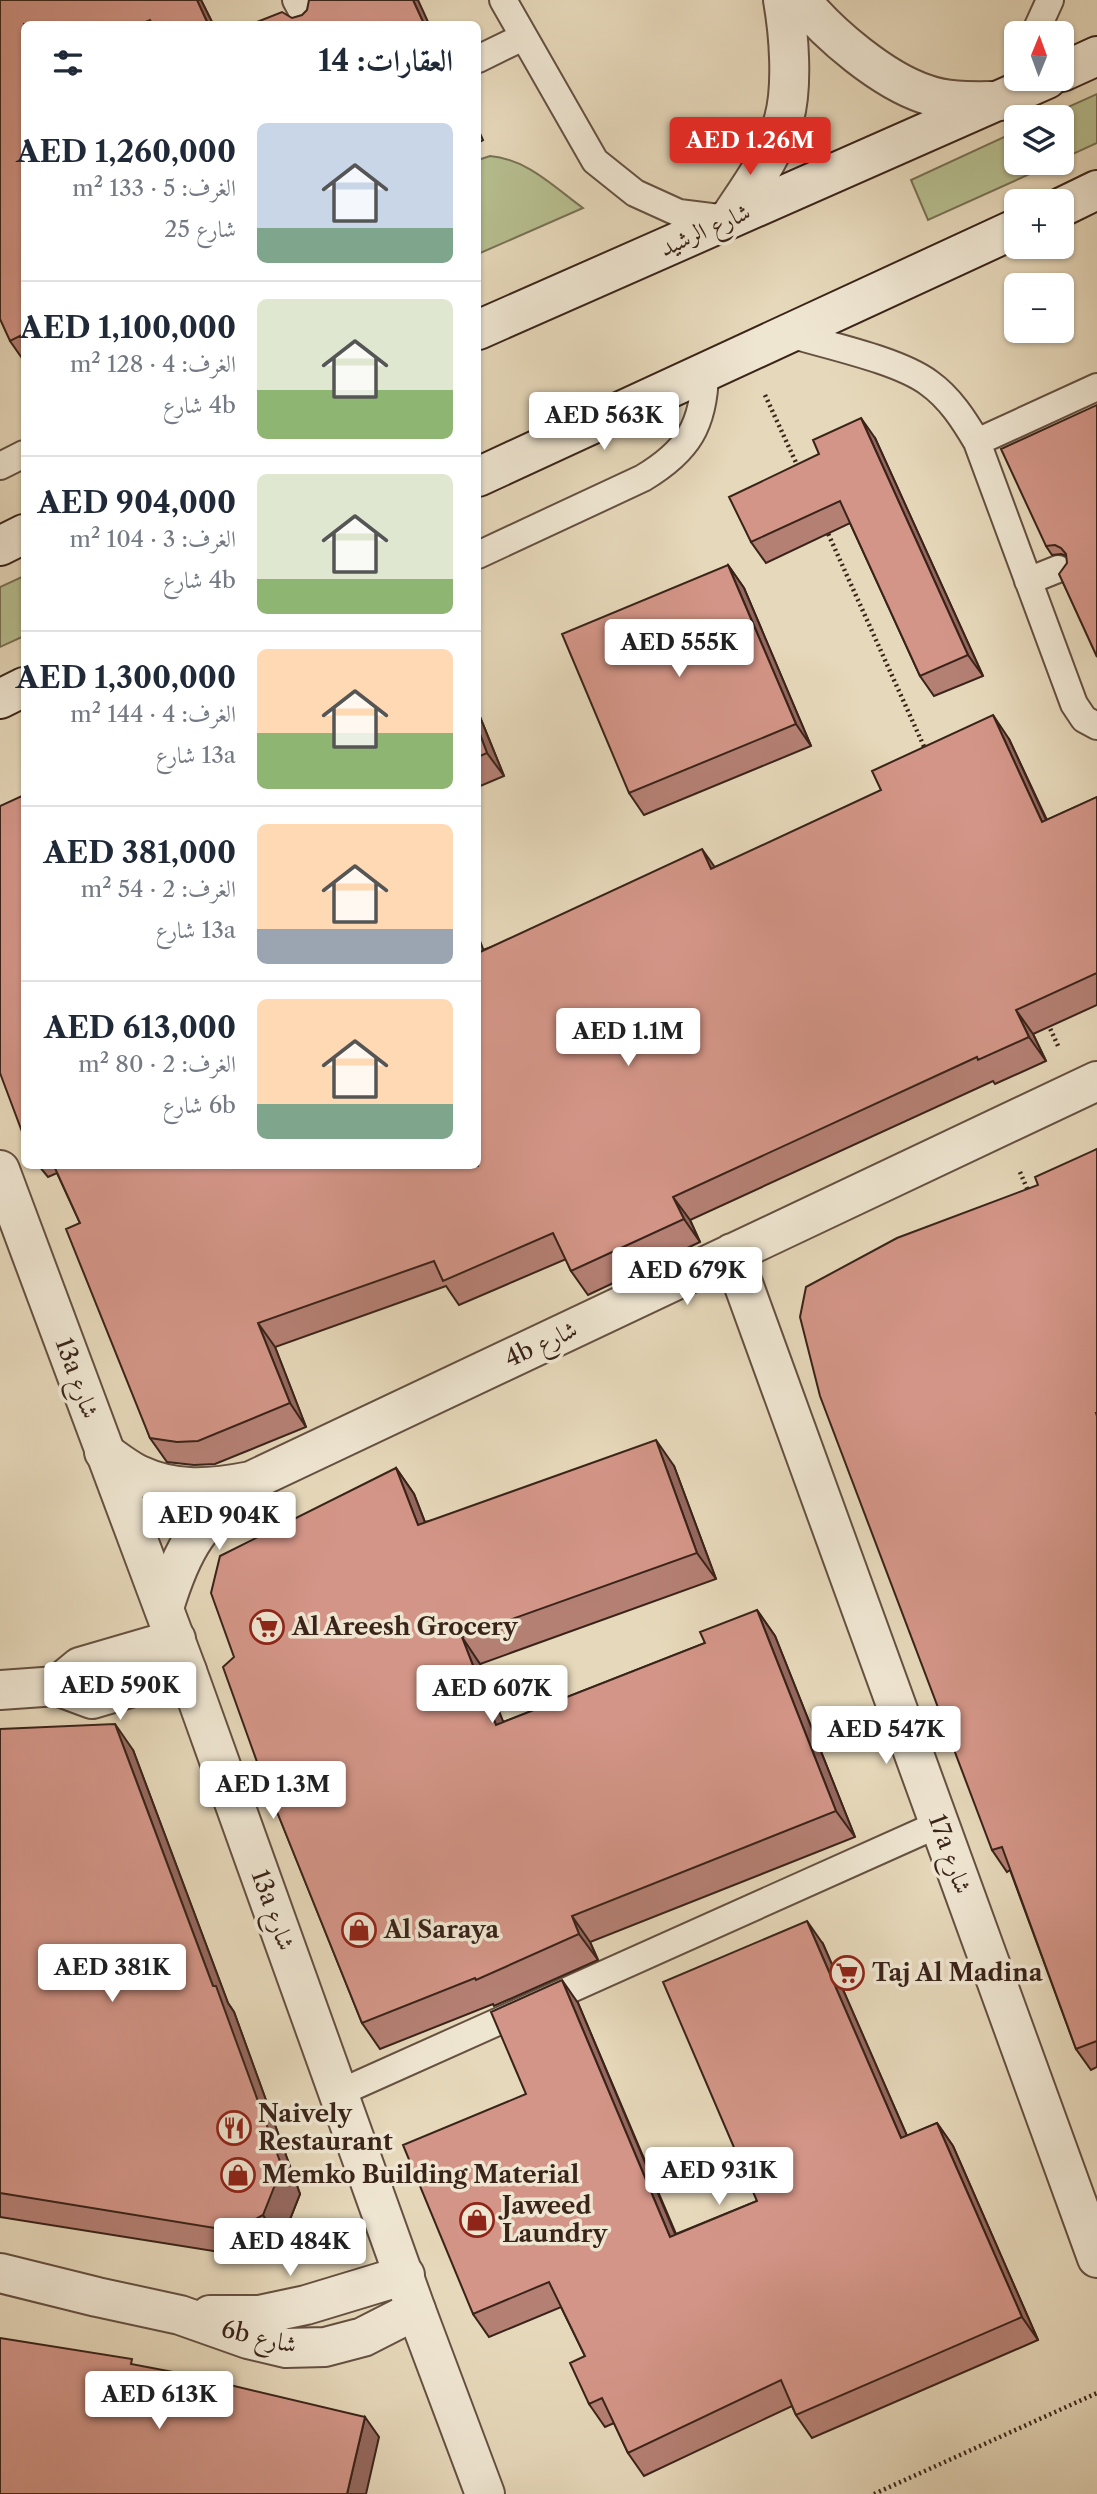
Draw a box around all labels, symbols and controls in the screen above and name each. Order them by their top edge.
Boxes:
north arrow [1004,21,1074,91]
map controls [1004,21,1074,343]
text: العقارات: 14 [318,42,453,79]
icon: filters [49,44,87,82]
button: layers [1004,105,1074,175]
pin: AED 1.26M [670,118,830,177]
text: AED 1.26M [686,126,814,154]
text: AED 1,260,000 [16,133,236,170]
icon: home [313,151,397,235]
text: الغرف: 5 · 133 m² [72,174,236,202]
button: + [1004,189,1074,259]
street label: شارع الرشيد [655,197,757,268]
text: شارع 25 [164,215,236,243]
button: − [1004,273,1074,343]
text: AED 1,100,000 [19,309,236,346]
icon: home [313,327,397,411]
text: الغرف: 4 · 128 m² [70,350,236,378]
text: 4b شارع [163,391,236,419]
pin: AED 563K [532,392,676,452]
text: AED 563K [545,401,663,429]
text: AED 904,000 [38,484,236,521]
icon: home [313,502,397,586]
text: الغرف: 3 · 104 m² [70,525,236,553]
text: 4b شارع [163,566,236,594]
pin: AED 555K [607,620,751,679]
text: AED 555K [621,628,737,656]
text: AED 1,300,000 [16,659,236,696]
icon: home [313,677,397,761]
text: الغرف: 4 · 144 m² [70,700,236,728]
text: 13a شارع [155,741,236,769]
text: AED 381,000 [43,834,236,871]
icon: home [313,852,397,936]
text: الغرف: 2 · 54 m² [81,875,236,903]
text: 13a شارع [155,916,236,944]
text: AED 613,000 [44,1009,236,1046]
pin: AED 1.1M [556,1009,700,1068]
text: AED 1.1M [572,1017,684,1045]
icon: home [313,1027,397,1111]
text: الغرف: 2 · 80 m² [78,1050,236,1078]
text: 6b شارع [163,1091,236,1119]
pin: AED 679K [615,1248,759,1307]
text: AED 679K [628,1256,746,1284]
street label: 4b شارع [500,1314,584,1378]
street label: 13a شارع [44,1334,105,1424]
pin: AED 904K [147,1492,291,1552]
text: AED 904K [159,1501,279,1529]
supermarket icon: Al Areesh Grocery [248,1608,286,1646]
place label: Al Areesh Grocery [291,1612,519,1641]
pin: AED 590K [48,1662,192,1722]
pin: AED 607K [420,1666,564,1725]
text: AED 590K [60,1671,180,1699]
text: AED 607K [433,1674,551,1702]
pin: AED 547K [814,1706,958,1766]
text: AED 547K [828,1715,944,1743]
pin: AED 1.3M [201,1762,345,1821]
text: AED 1.3M [216,1770,330,1798]
street label: 17a شارع [917,1810,978,1900]
street label: 13a شارع [240,1866,301,1956]
shop icon: Al Saraya [340,1911,378,1949]
place label: Al Saraya [383,1915,500,1944]
pin: AED 381K [40,1944,184,2004]
text: AED 381K [54,1953,170,1981]
supermarket icon: Taj Al Madina [828,1954,866,1992]
place label: Taj Al Madina [872,1958,1044,1987]
place label: Naively Restaurant [258,2099,393,2156]
restaurant icon: Naively Restaurant [215,2109,253,2147]
pin: AED 931K [647,2148,791,2207]
shop icon: Memko Building Material [219,2156,257,2194]
text: AED 931K [661,2156,777,2184]
place label: Memko Building Material [262,2160,579,2189]
place label: Jaweed Laundry [498,2191,609,2248]
shop icon: Jaweed Laundry [458,2201,496,2239]
pin: AED 484K [218,2218,362,2278]
text: AED 484K [230,2227,350,2255]
street label: 6b شارع [217,2314,300,2365]
pin: AED 613K [87,2372,231,2431]
text: AED 613K [101,2380,217,2408]

